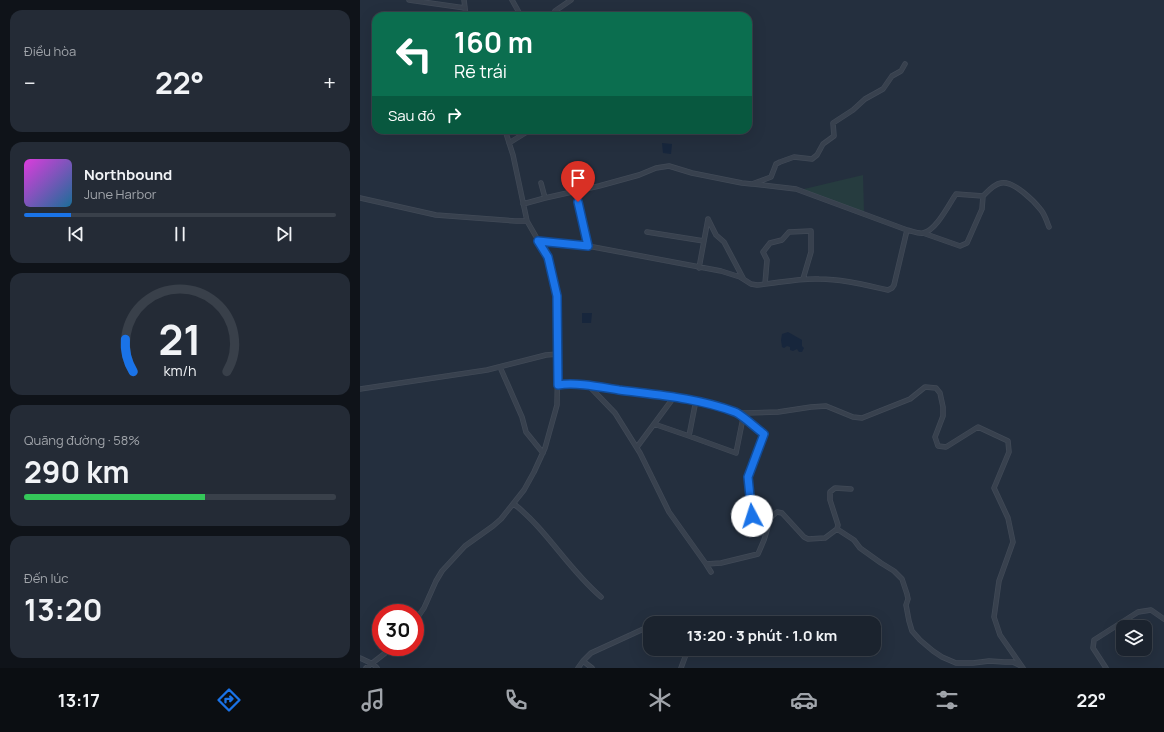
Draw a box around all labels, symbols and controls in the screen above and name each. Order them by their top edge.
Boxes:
text: 160 m [454,23,533,61]
icon: left [388,28,440,80]
text: Điều hòa [24,42,76,60]
text: Rẽ trái [454,59,507,83]
text: 22° [155,62,204,103]
text: − [24,68,36,98]
text: + [323,68,336,98]
icon: right [443,104,465,126]
text: Sau đó [388,105,435,126]
pin [561,161,595,202]
text: Northbound [84,164,172,185]
icon: arrive [567,167,589,189]
text: June Harbor [84,185,157,203]
icon: previous [65,223,87,245]
icon: pause [169,223,191,245]
icon: next [273,223,295,245]
text: 21 [159,311,202,367]
text: km/h [163,361,197,380]
text: Quãng đường · 58% [24,431,140,449]
text: 290 km [24,451,129,492]
position arrow [731,495,773,537]
text: Đến lúc [24,569,68,587]
text: 13:20 [24,589,102,630]
speed limit sign: 30 [372,604,424,656]
map controls [1116,620,1152,656]
button: layers [1116,620,1152,656]
text: 13:20 · 3 phút · 1.0 km [687,625,837,646]
icon: directions [215,686,243,714]
icon: music [359,686,387,714]
icon: phone [502,686,530,714]
icon: climate [646,686,674,714]
icon: car [790,686,818,714]
icon: filters [933,686,961,714]
text: 13:17 [58,688,100,712]
text: 22° [1077,688,1106,712]

